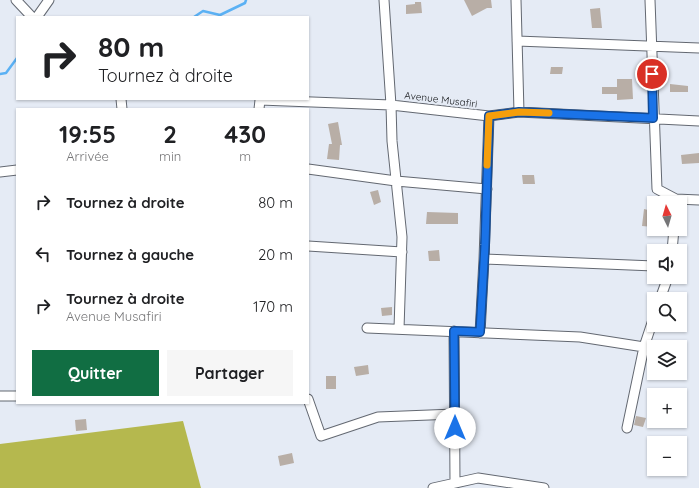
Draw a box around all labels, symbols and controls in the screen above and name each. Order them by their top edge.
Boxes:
text: 80 m [98,29,164,64]
icon: right [32,32,84,84]
pin [635,57,669,91]
icon: arrive [641,63,663,85]
text: Tournez à droite [98,64,233,87]
street label: Avenue Musafiri [404,89,478,110]
text: 19:55 [59,119,116,149]
text: 2 [163,119,177,149]
text: 430 [224,119,266,149]
text: Arrivée [66,148,109,164]
text: min [159,148,181,164]
text: m [239,148,251,164]
icon: right [32,191,54,213]
text: Tournez à droite [66,193,185,212]
text: 80 m [258,193,293,212]
north arrow [647,196,687,236]
map controls [647,196,687,476]
icon: left [32,243,54,265]
button: sound [647,244,687,284]
text: Tournez à gauche [66,245,194,264]
text: 20 m [258,245,293,264]
text: Tournez à droite [66,289,185,308]
button: search [647,292,687,332]
icon: right [32,295,54,317]
text: 170 m [253,297,293,316]
text: Avenue Musafiri [66,308,161,324]
button: layers [647,340,687,380]
button: Quitter [32,350,159,396]
button: Partager [167,350,293,396]
button: + [647,388,687,428]
position arrow [434,407,476,449]
button: − [647,436,687,476]

